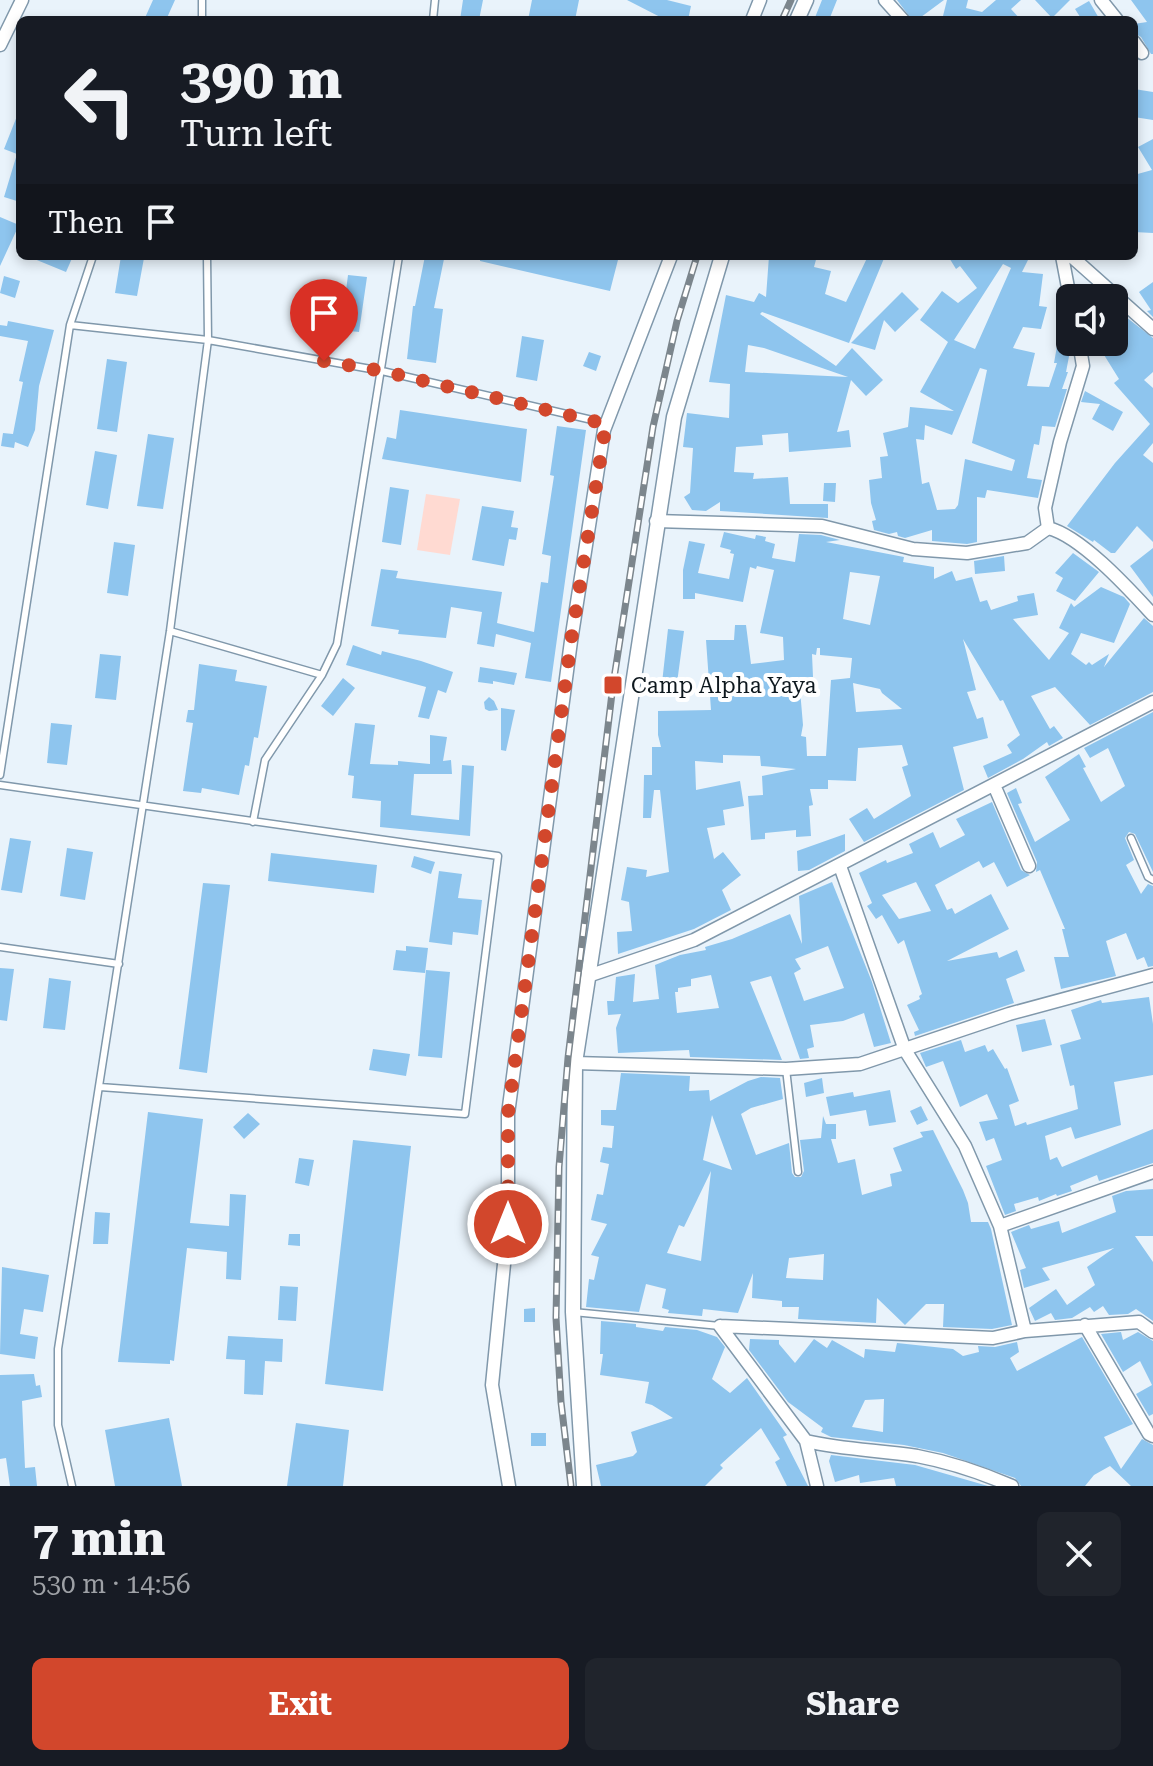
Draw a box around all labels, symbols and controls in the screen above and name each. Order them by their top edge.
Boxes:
text: 390 m [180,46,342,112]
icon: left [48,48,152,152]
text: Turn left [180,113,332,155]
icon: arrive [139,200,183,244]
text: Then [48,205,123,240]
pin [290,279,358,361]
map controls [1056,284,1128,356]
button: sound [1056,284,1128,356]
icon: arrive [302,291,346,335]
place label: Camp Alpha Yaya [631,673,817,698]
marker: Camp Alpha Yaya [602,674,624,696]
position arrow [466,1182,550,1266]
text: 7 min [32,1511,165,1567]
button: close [1037,1512,1121,1596]
text: 530 m · 14:56 [32,1569,191,1599]
button: Exit [32,1658,569,1750]
button: Share [585,1658,1121,1750]

